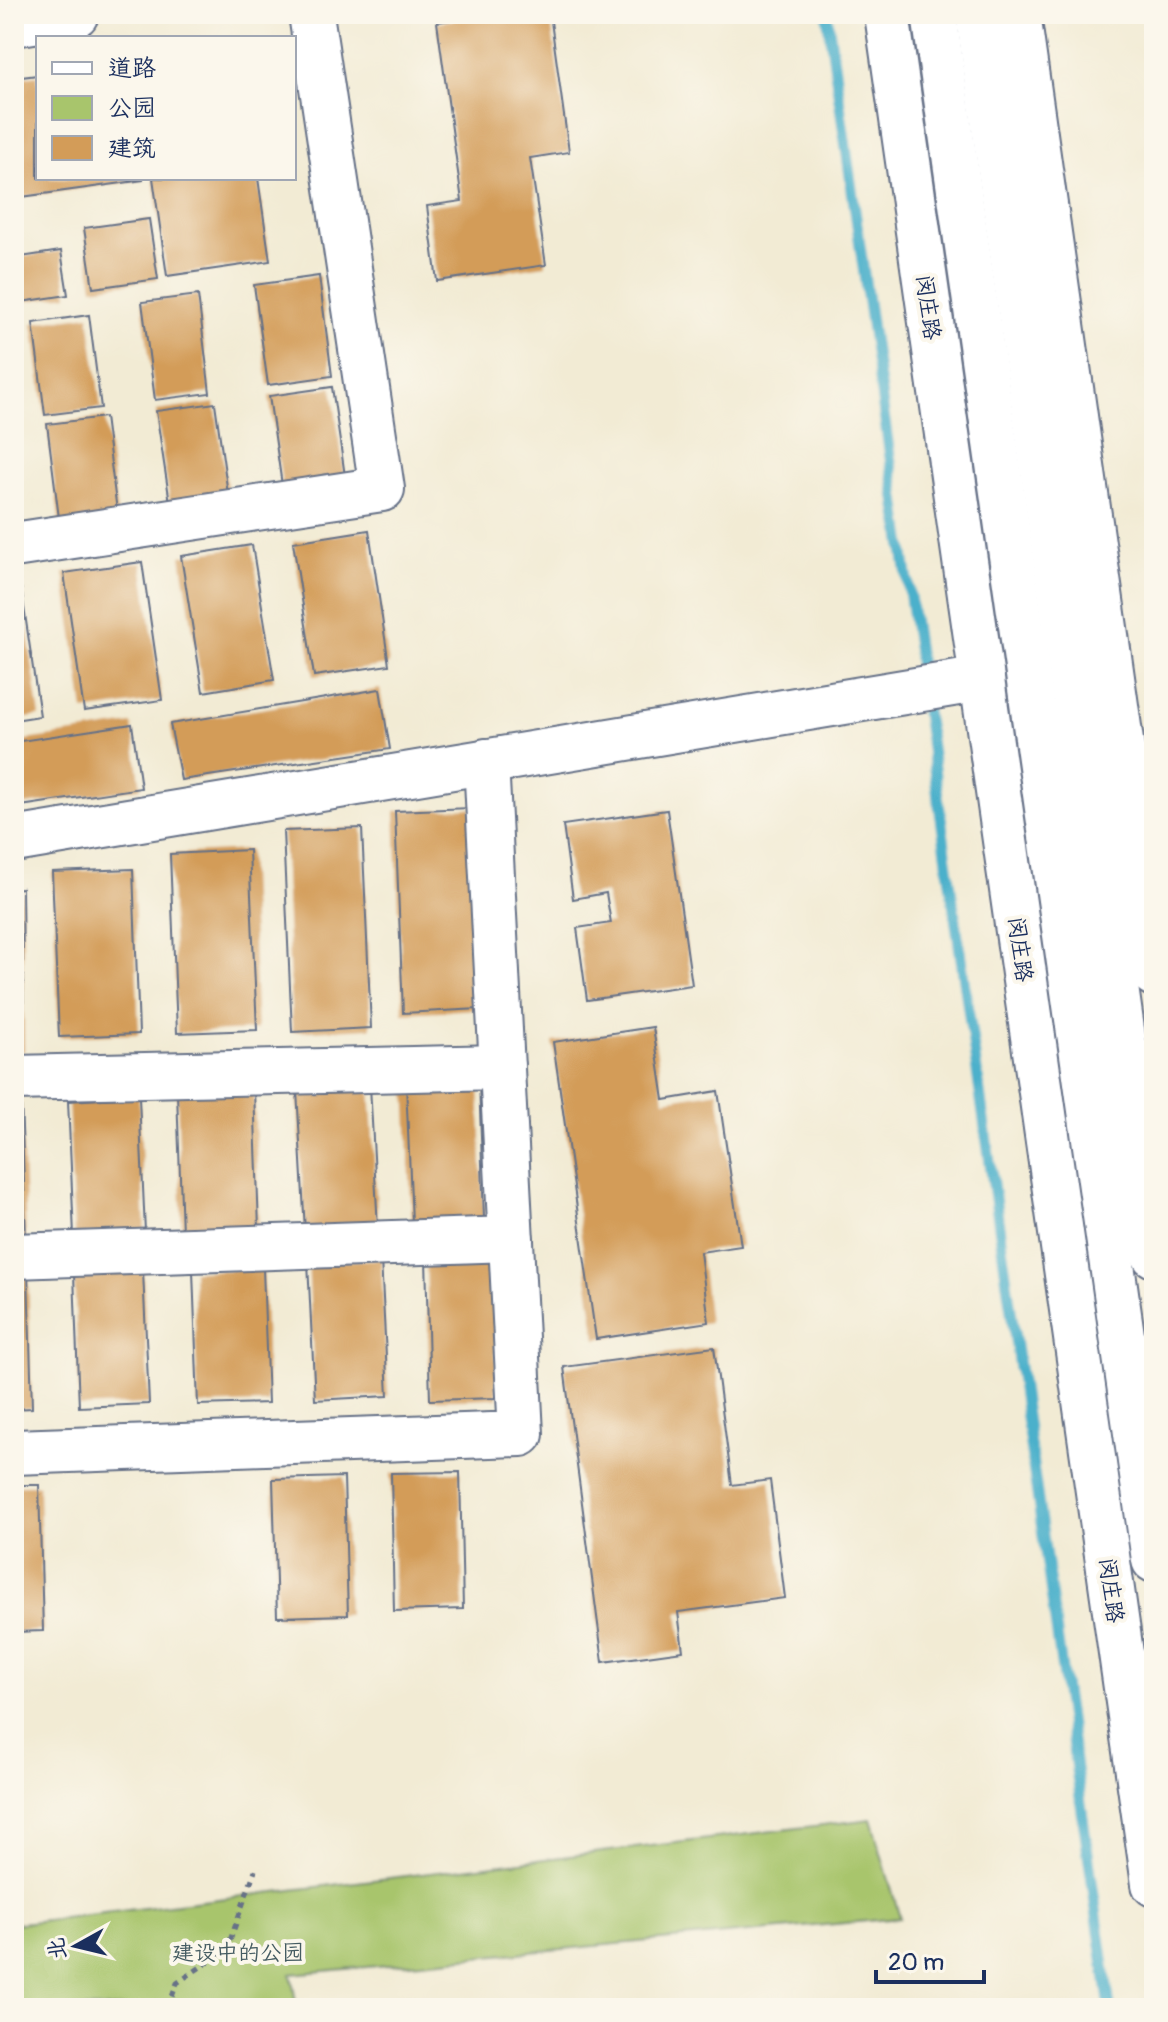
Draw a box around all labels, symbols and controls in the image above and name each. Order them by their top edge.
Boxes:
legend [36,36,296,180]
text: 道路 [108,54,156,83]
text: 公园 [108,94,156,123]
text: 建筑 [108,134,156,163]
street label: 闵庄路 [910,273,946,342]
street label: 闵庄路 [1002,915,1038,984]
street label: 闵庄路 [1093,1556,1129,1625]
north arrow [36,1906,116,1986]
scale bar [876,1934,984,1984]
text: 北 [42,1936,73,1961]
park label: 建设中的公园 [172,1939,304,1967]
text: 20 m [888,1948,944,1977]

